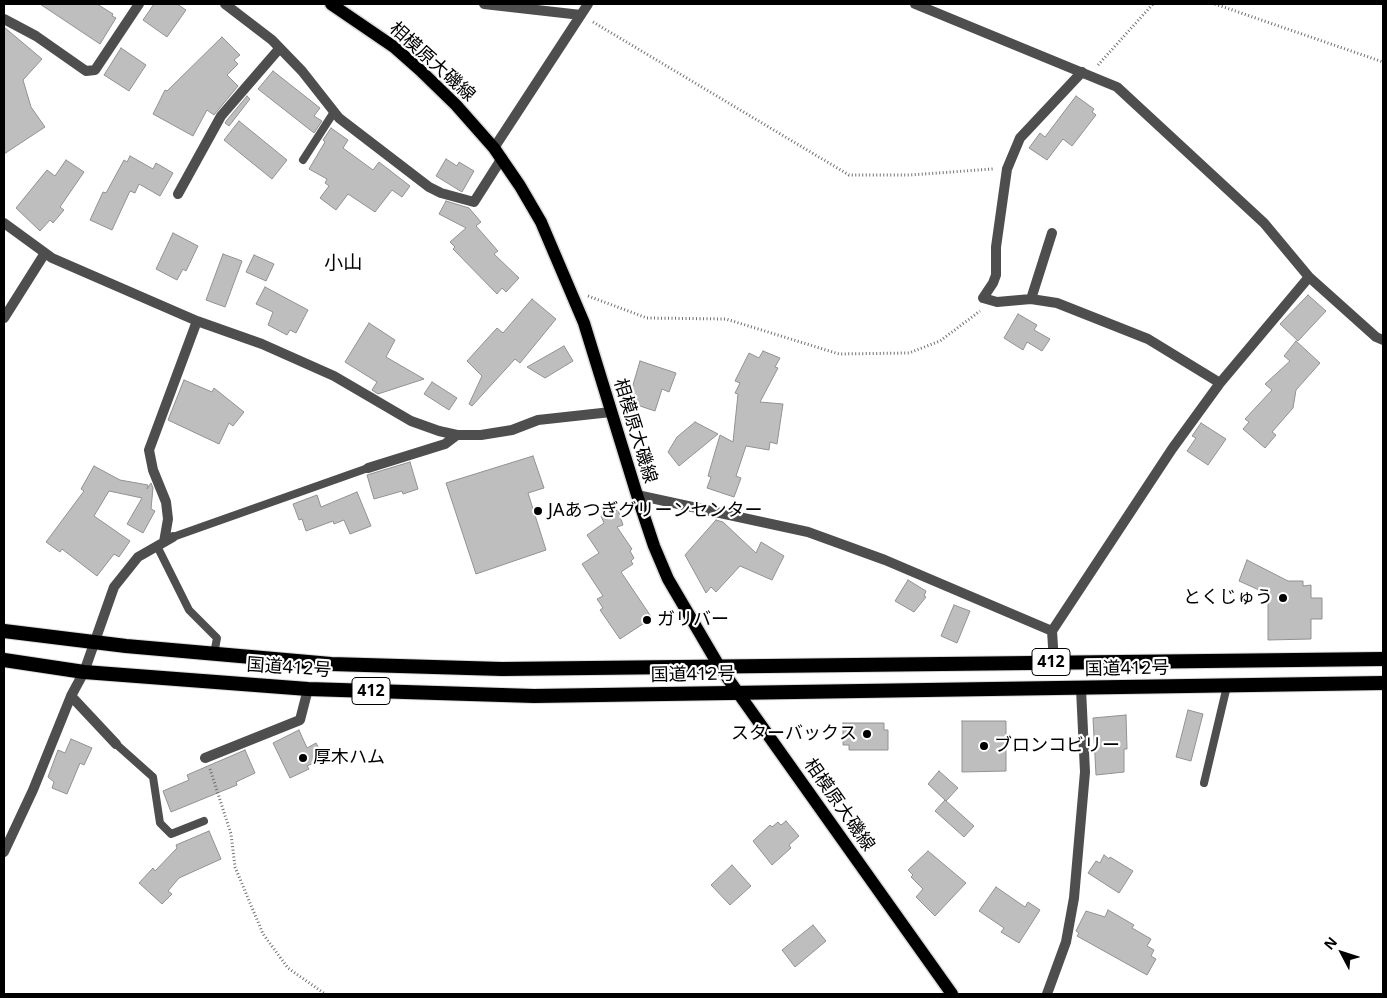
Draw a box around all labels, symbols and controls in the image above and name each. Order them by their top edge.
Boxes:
street label: 相模原大磯線 [385,18,479,106]
district label: 小山 [324,253,362,275]
street label: 相模原大磯線 [609,376,661,486]
place label: JAあつぎグリーンセンター [548,500,762,522]
marker: JAあつぎグリーンセンター [532,505,544,517]
place label: とくじゅう [1183,587,1273,609]
marker: とくじゅう [1277,592,1289,604]
place label: ガリバー [657,609,729,631]
marker: ガリバー [641,614,653,626]
road number: 412 [1032,649,1070,676]
street label: 国道412号 [246,654,332,682]
street label: 国道412号 [1084,657,1170,681]
street label: 国道412号 [650,663,736,687]
road number: 412 [352,678,390,704]
place label: スターバックス [731,723,857,745]
marker: スターバックス [861,728,873,740]
place label: ブロンコビリー [994,735,1120,757]
marker: ブロンコビリー [978,740,990,752]
place label: 厚木ハム [313,747,385,769]
marker: 厚木ハム [297,752,309,764]
street label: 相模原大磯線 [799,755,879,855]
north arrow [1317,928,1367,978]
text: N [1319,933,1341,954]

